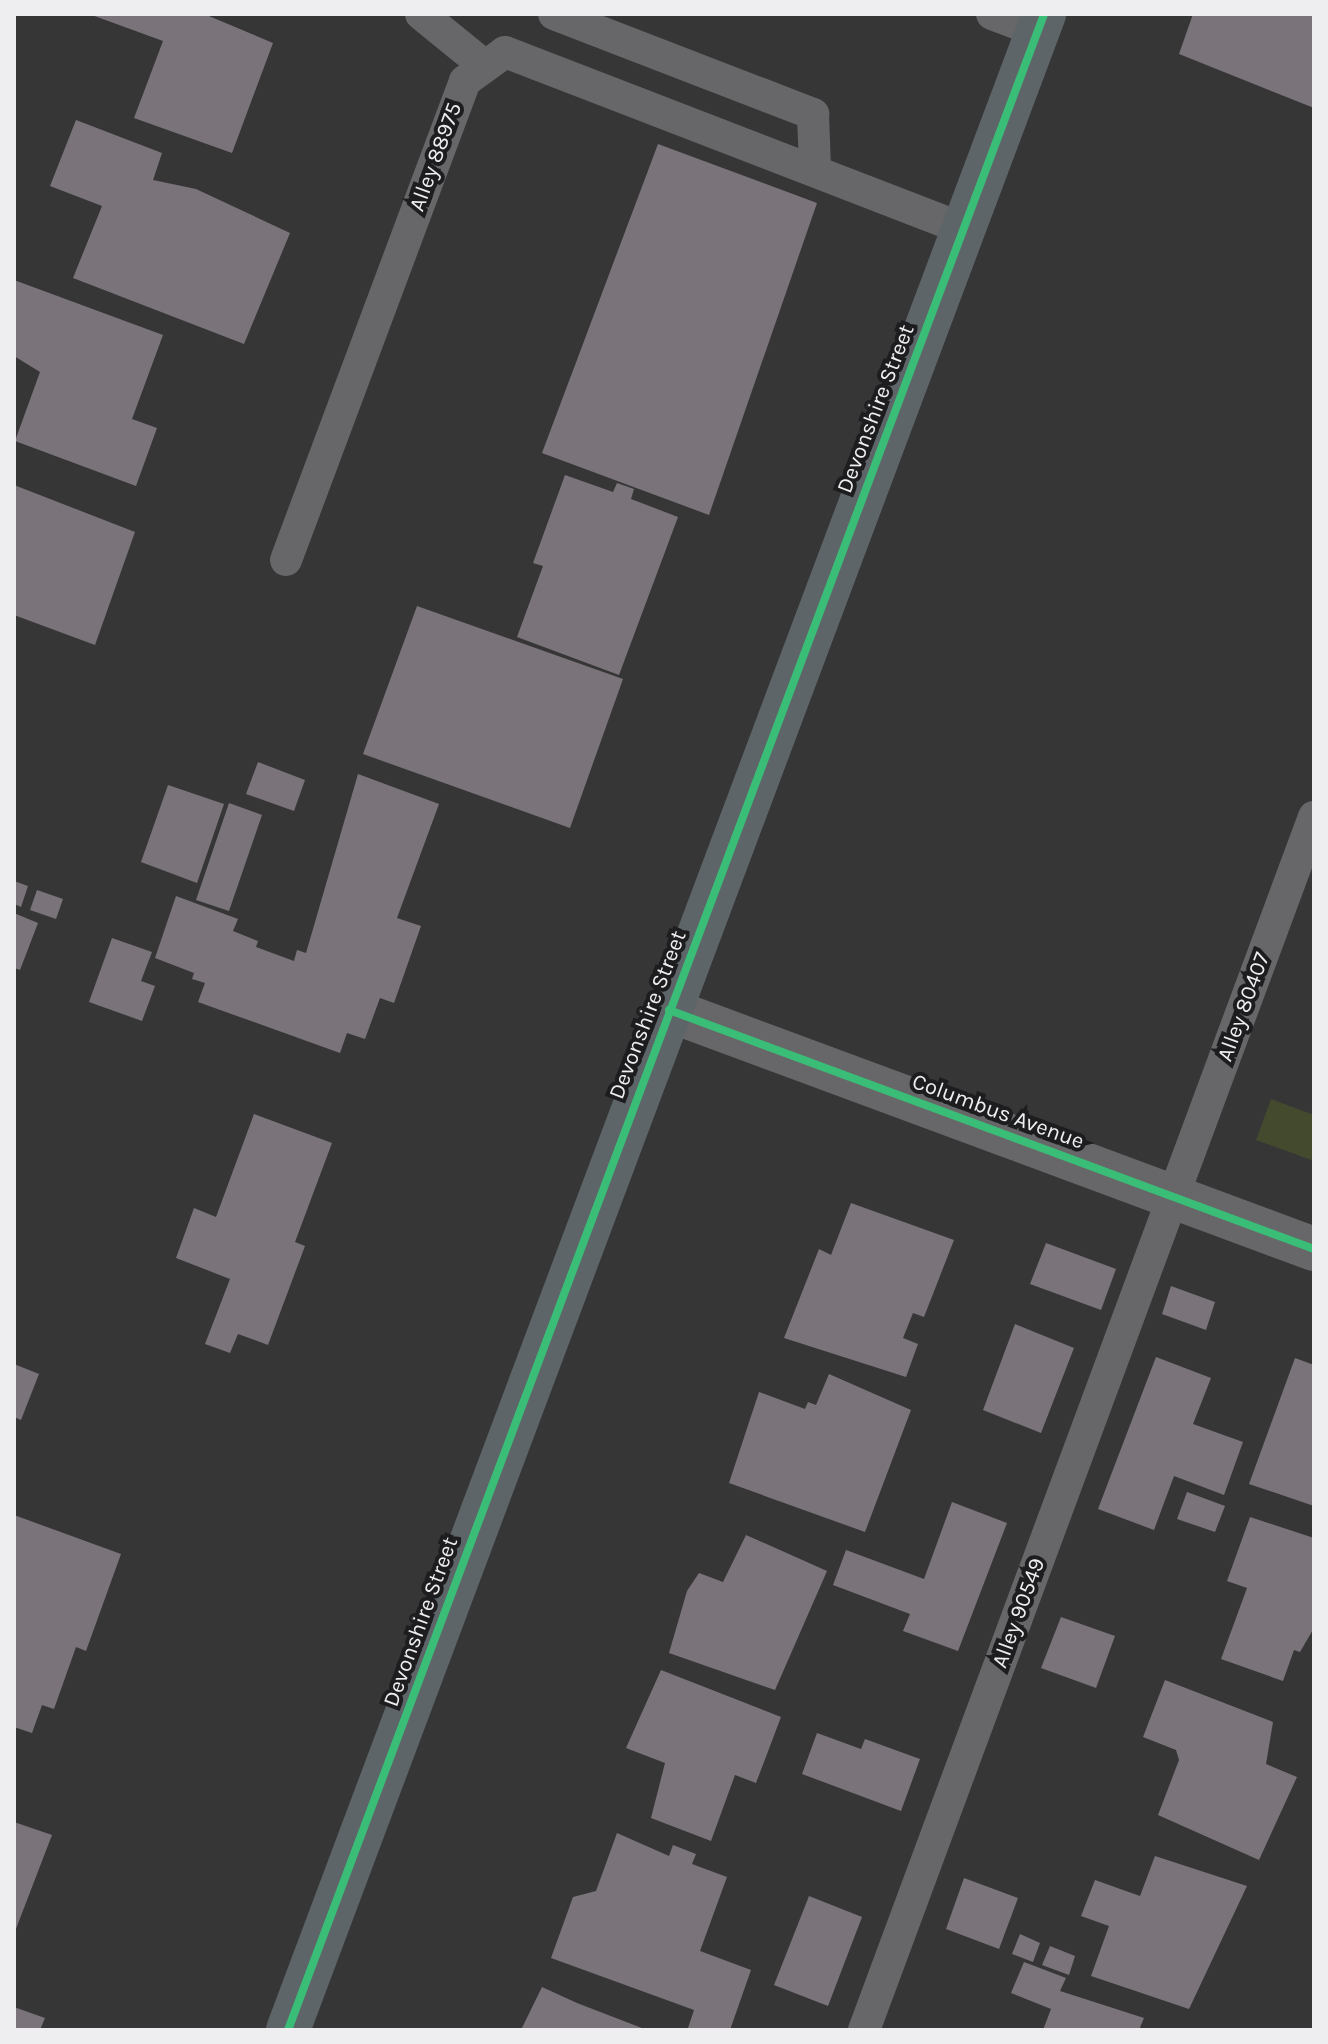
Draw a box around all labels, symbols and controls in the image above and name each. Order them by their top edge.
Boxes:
street label: Alley 88975 [404,99,468,215]
street label: Devonshire Street [832,321,920,497]
street label: Devonshire Street [604,927,692,1103]
street label: Alley 80407 [1212,949,1276,1065]
street label: Columbus Avenue [908,1069,1088,1155]
street label: Devonshire Street [378,1534,464,1710]
street label: Alley 90549 [987,1554,1051,1672]

